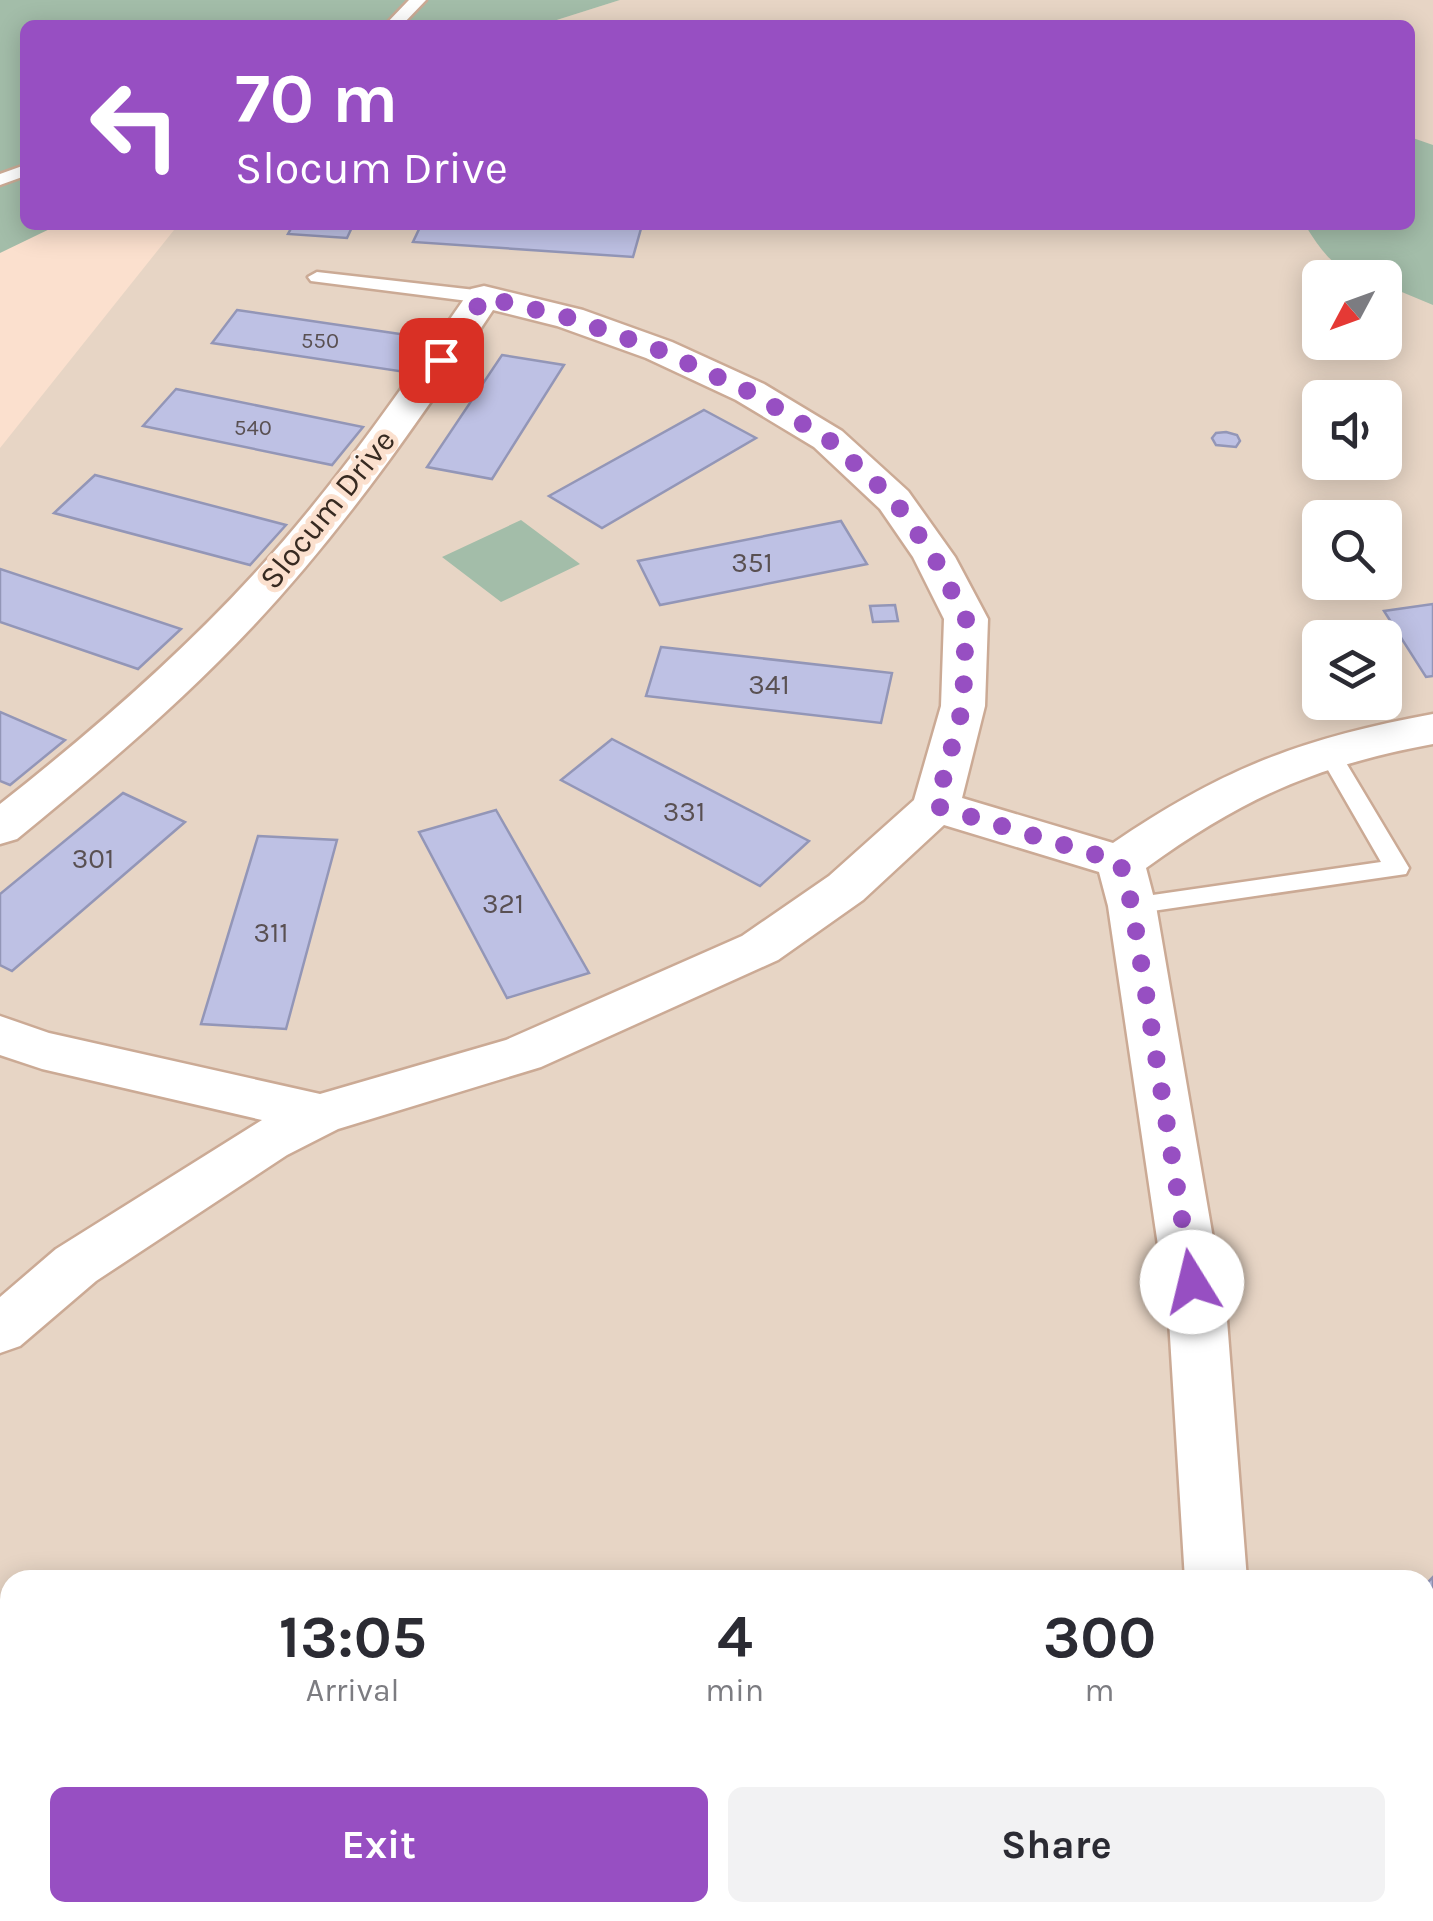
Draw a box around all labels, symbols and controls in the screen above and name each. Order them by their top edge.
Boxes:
text: 70 m [235,58,398,140]
icon: left [70,60,200,190]
text: Slocum Drive [235,142,508,194]
north arrow [1302,260,1402,360]
map controls [1302,260,1402,720]
pin [399,318,484,403]
house number: 550 [301,328,339,354]
icon: arrive [414,333,469,388]
button: sound [1302,380,1402,480]
house number: 540 [234,415,272,441]
street label: Slocum Drive [252,422,403,596]
button: search [1302,500,1402,600]
house number: 351 [731,546,773,579]
button: layers [1302,620,1402,720]
house number: 341 [748,668,790,701]
house number: 331 [663,795,705,828]
house number: 301 [72,842,114,875]
house number: 321 [482,887,524,920]
house number: 311 [253,916,289,949]
position arrow [1140,1230,1244,1334]
text: 13:05 [279,1602,427,1672]
text: 4 [717,1602,753,1672]
text: 300 [1043,1602,1156,1672]
text: Arrival [306,1672,400,1709]
text: min [705,1672,764,1709]
text: m [1085,1672,1115,1709]
button: Exit [50,1787,708,1902]
button: Share [728,1787,1385,1902]

